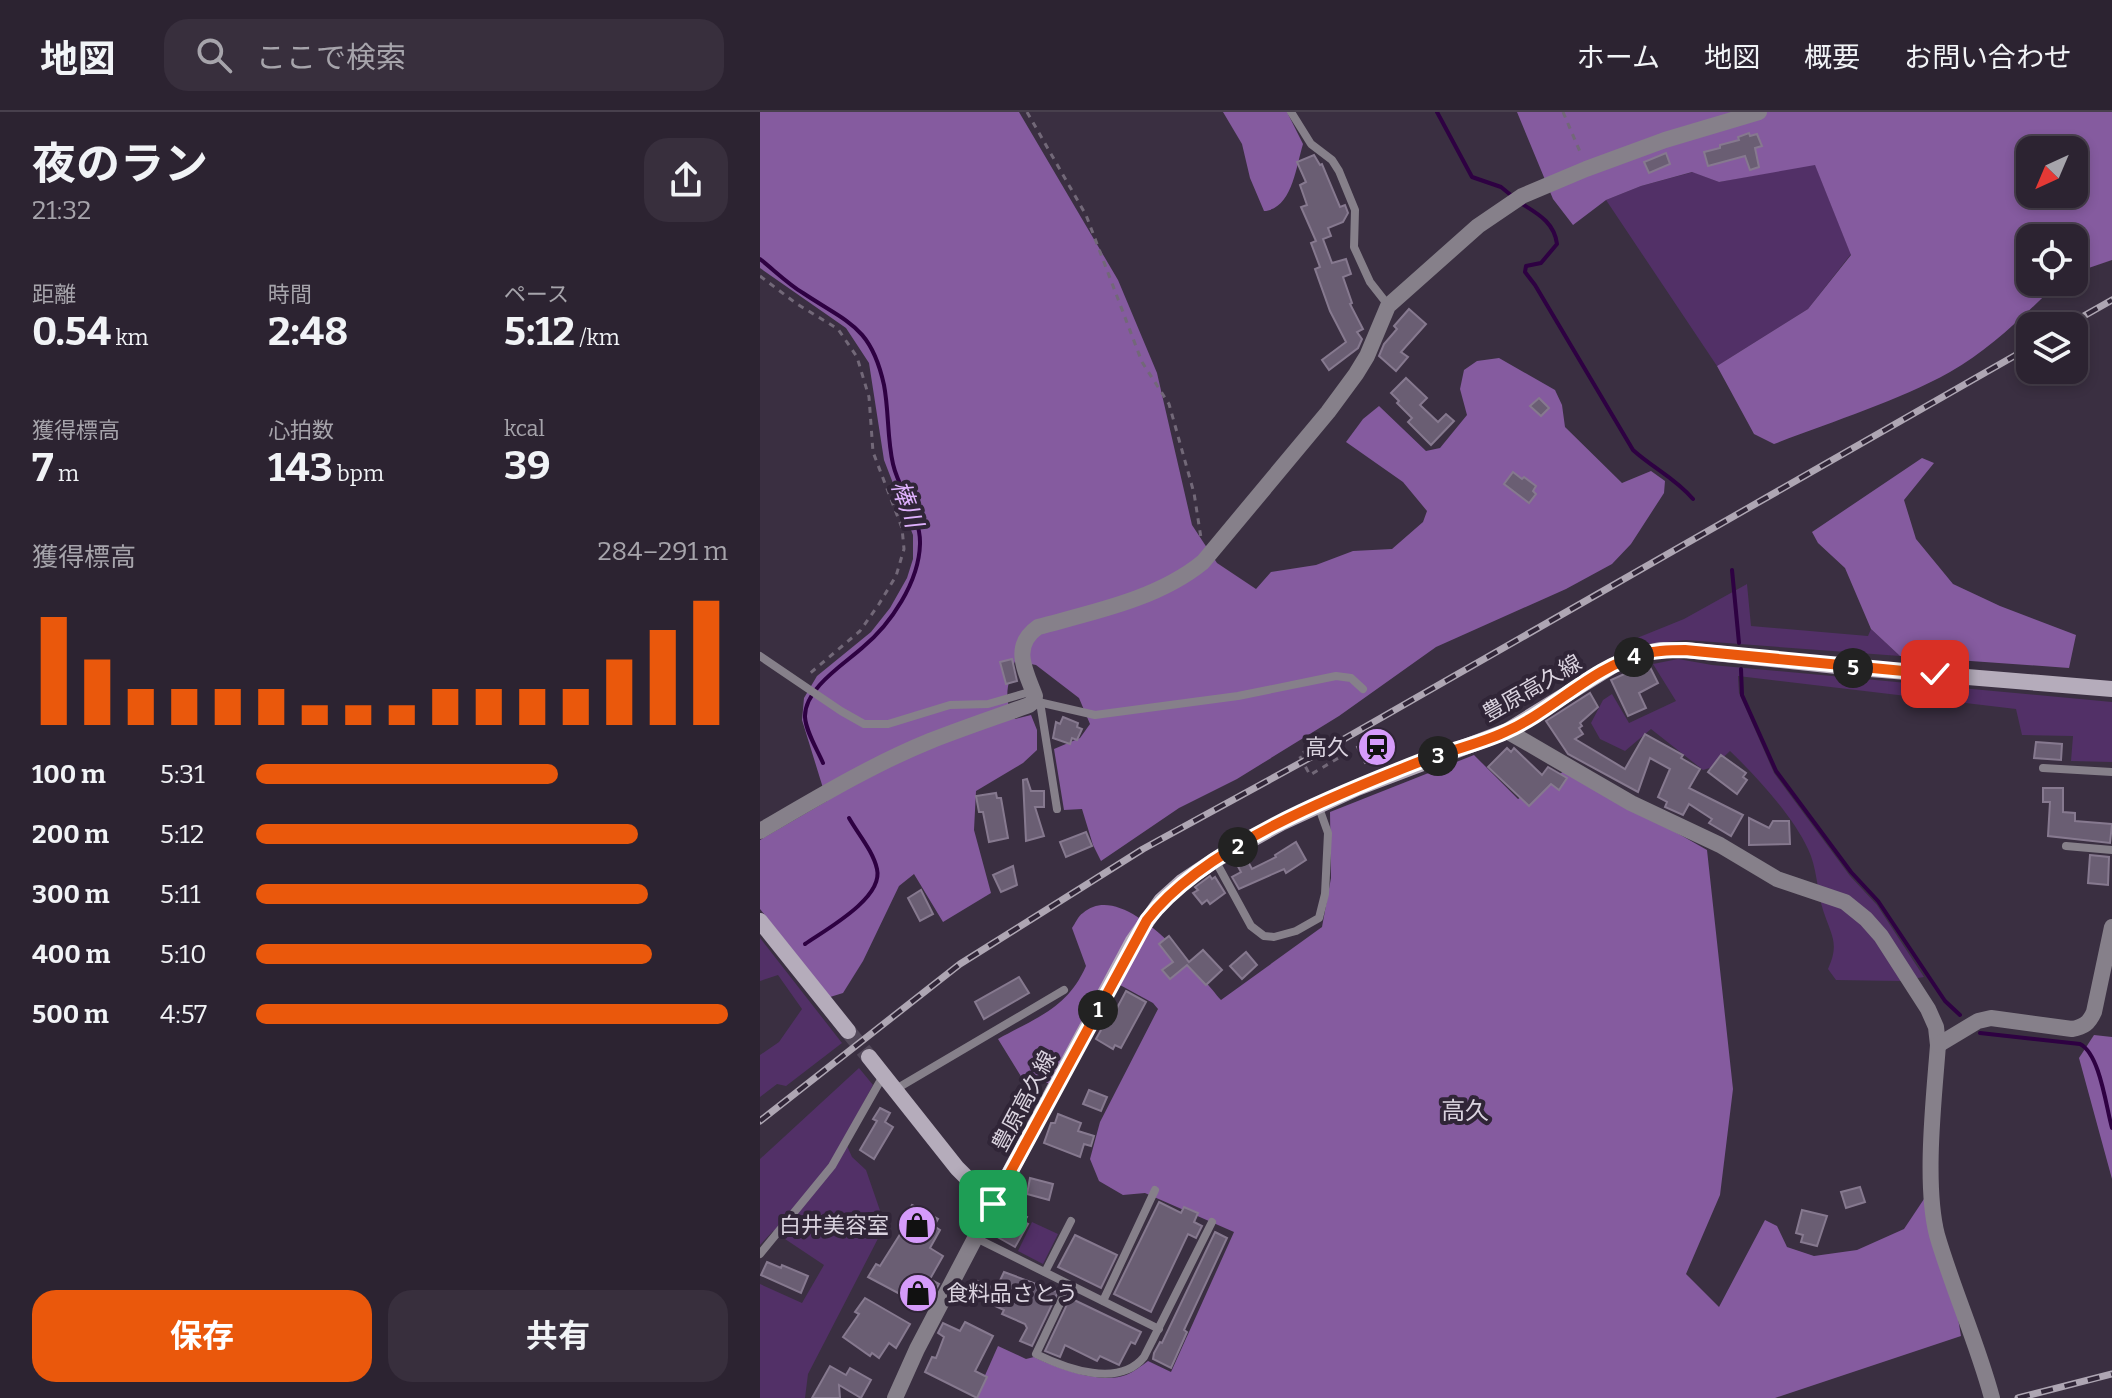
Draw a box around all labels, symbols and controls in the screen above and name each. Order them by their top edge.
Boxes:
search box [164,19,724,91]
icon: search [192,33,236,77]
text: 地図 [40,36,116,82]
text: ここで検索 [256,40,406,76]
text: ホーム [1577,41,1660,74]
text: 地図 [1704,41,1760,74]
text: 概要 [1804,41,1860,74]
text: お問い合わせ [1904,41,2072,74]
north arrow [2016,136,2088,208]
map controls [2016,136,2088,384]
text: 夜のラン [32,138,208,191]
button: share [644,138,728,222]
text: 21:32 [32,195,91,226]
button: locate [2016,224,2088,296]
text: 距離 [32,281,76,308]
text: 時間 [268,281,312,308]
text: ペース [504,281,569,308]
text: 0.54 [32,308,111,356]
text: 2:48 [268,308,348,356]
text: 5:12 [504,308,575,356]
button: layers [2016,312,2088,384]
text: km [111,324,149,351]
text: /km [575,324,620,351]
text: kcal [504,415,545,442]
text: 獲得標高 [32,417,120,444]
text: 心拍数 [268,417,334,444]
text: 39 [504,442,551,490]
text: 7 [32,444,54,492]
text: 143 [268,444,333,492]
text: m [54,460,79,487]
text: bpm [333,460,384,487]
water label: 棒川 [886,477,929,534]
text: 284–291 m [597,536,728,567]
text: 獲得標高 [32,542,136,573]
pin: 4 [1614,637,1654,677]
pin [1901,640,1969,708]
text: 4 [1627,643,1641,670]
pin: 5 [1833,648,1873,688]
street label: 豊原高久線 [1478,649,1586,727]
icon: check [1913,652,1957,696]
text: 5 [1847,654,1859,681]
station icon: 高久 [1356,726,1398,768]
place label: 高久 [1305,734,1349,761]
pin: 3 [1418,736,1458,776]
text: 3 [1432,742,1444,769]
text: 100 m [32,759,106,790]
text: 5:31 [160,759,205,790]
text: 200 m [32,819,109,850]
text: 5:12 [160,819,204,850]
pin: 2 [1218,827,1258,867]
text: 2 [1232,833,1244,860]
text: 300 m [32,879,109,910]
text: 5:11 [160,879,200,910]
text: 400 m [32,939,110,970]
text: 5:10 [160,939,207,970]
pin: 1 [1078,990,1118,1030]
text: 1 [1093,996,1103,1023]
text: 500 m [32,999,109,1030]
text: 4:57 [160,999,207,1030]
street label: 豊原高久線 [986,1046,1062,1156]
district label: 高久 [1441,1097,1489,1125]
pin [959,1170,1027,1238]
icon: arrive [971,1182,1015,1226]
shop icon: 白井美容室 [896,1204,938,1246]
place label: 白井美容室 [779,1212,889,1239]
shop icon: 食料品さとう [897,1272,939,1314]
place label: 食料品さとう [946,1280,1078,1307]
button: 保存 [32,1290,372,1382]
button: 共有 [388,1290,728,1382]

